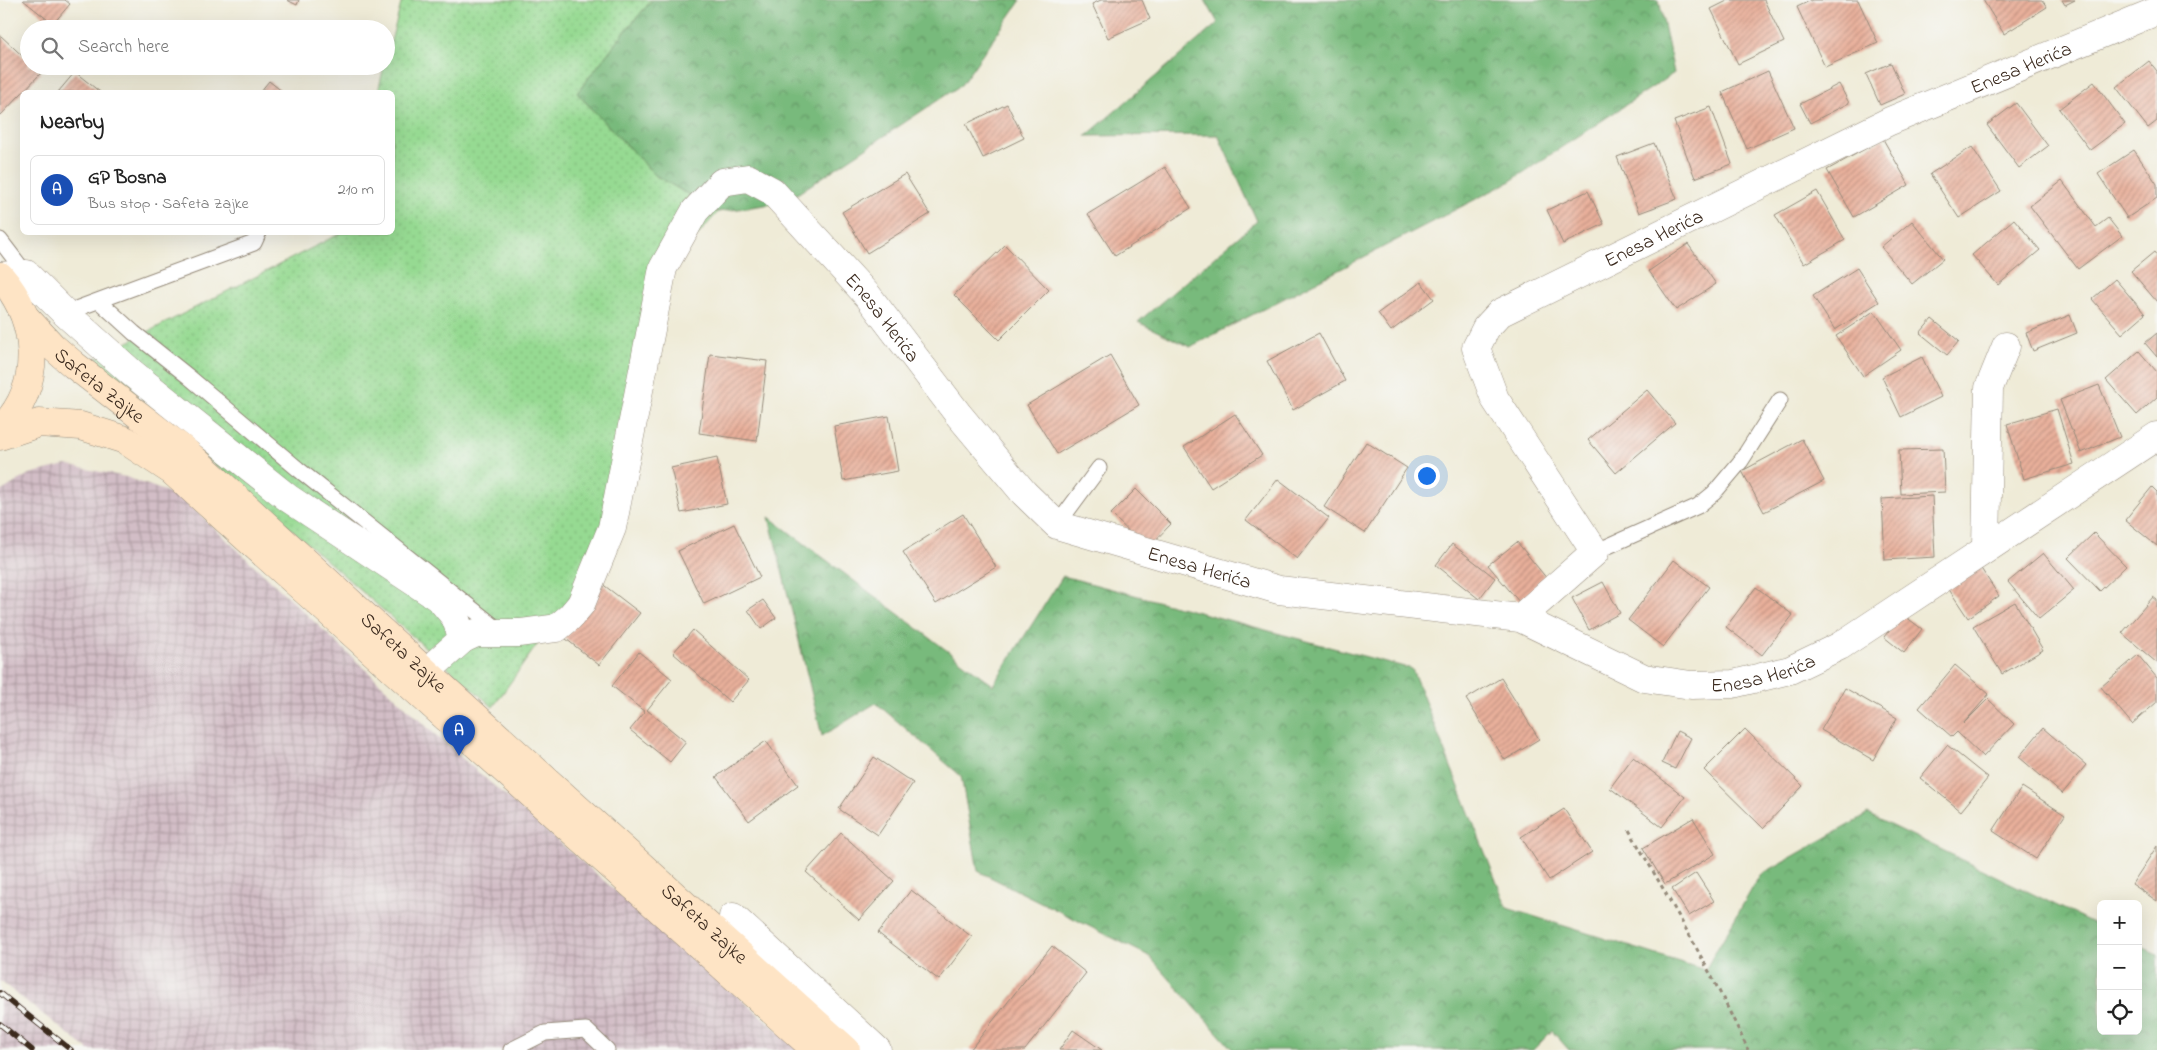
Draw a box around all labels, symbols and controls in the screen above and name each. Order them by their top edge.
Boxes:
search box [20,20,395,75]
icon: search [38,34,66,62]
text: Search here [78,34,169,61]
street label: Enesa Herića [1967,36,2077,103]
text: Nearby [40,108,104,138]
text: GP Bosna [88,165,167,192]
text: A [52,178,62,202]
text: 210 m [338,178,374,202]
text: Bus stop · Safeta Zajke [88,192,249,216]
street label: Enesa Herića [1600,203,1709,276]
street label: Enesa Herića [837,268,926,370]
street label: Safeta Zajke [47,342,150,432]
your location [1414,463,1440,489]
street label: Enesa Herića [1144,540,1254,598]
street label: Safeta Zajke [353,606,452,701]
street label: Enesa Herića [1711,648,1821,702]
pin: A [443,715,475,756]
street label: Safeta Zajke [653,878,753,972]
map controls [2097,900,2142,1035]
button: + [2097,900,2142,945]
button: − [2097,945,2142,990]
button: locate [2097,990,2142,1035]

